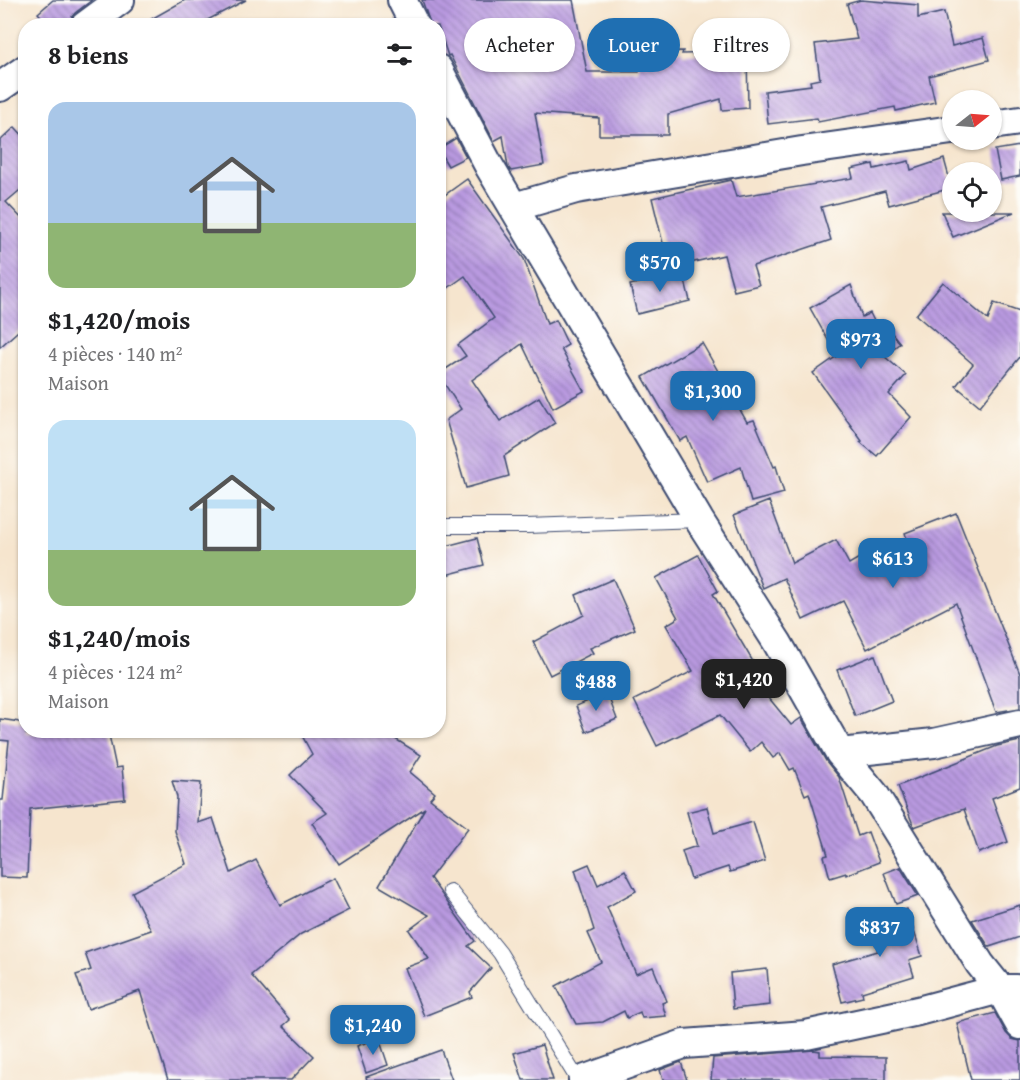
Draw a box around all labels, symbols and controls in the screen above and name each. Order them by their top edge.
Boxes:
chip: Acheter [464,18,575,72]
chip: Louer [587,18,680,72]
chip: Filtres [692,18,790,72]
text: 8 biens [48,35,129,74]
icon: filters [383,38,416,71]
north arrow [942,90,1002,150]
map controls [942,90,1002,222]
icon: home [178,141,286,249]
button: locate [942,162,1002,222]
pin: $570 [624,242,696,293]
text: $570 [639,247,681,276]
text: $1,420/mois [48,300,191,339]
pin: $973 [825,319,897,370]
text: $973 [840,324,882,353]
text: 4 pièces · 140 m² [48,339,183,368]
text: Maison [48,368,109,397]
pin: $1,300 [664,371,762,422]
text: $1,300 [684,376,742,405]
icon: home [178,459,286,567]
pin: $613 [857,538,929,589]
text: $613 [872,543,914,572]
text: $1,240/mois [48,618,191,657]
text: 4 pièces · 124 m² [48,657,183,686]
pin: $1,420 [695,659,793,710]
pin: $488 [560,661,632,712]
text: $1,420 [715,664,773,693]
text: $488 [575,666,617,695]
text: Maison [48,686,109,715]
pin: $837 [844,907,916,958]
text: $837 [859,912,901,941]
pin: $1,240 [324,1005,422,1056]
text: $1,240 [344,1010,402,1039]

